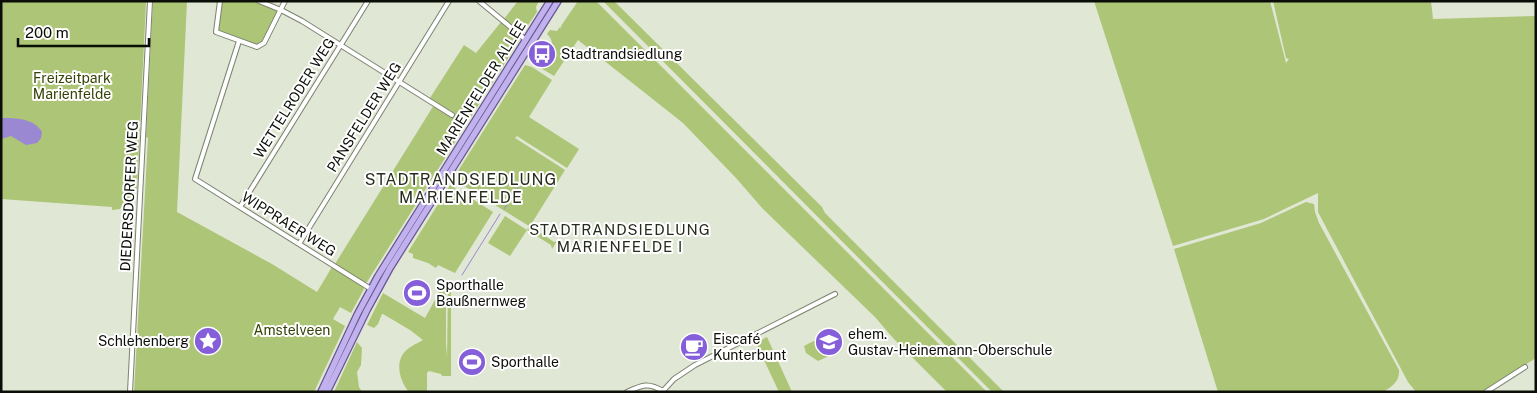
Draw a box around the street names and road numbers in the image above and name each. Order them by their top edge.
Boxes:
street label: MARIENFELDER ALLEE [433,18,529,158]
street label: WETTELRODER WEG [250,35,338,161]
street label: PANSFELDER WEG [324,59,404,175]
street label: DIEDERSDORFER WEG [117,120,141,272]
street label: WIPPRAER WEG [239,189,339,259]

